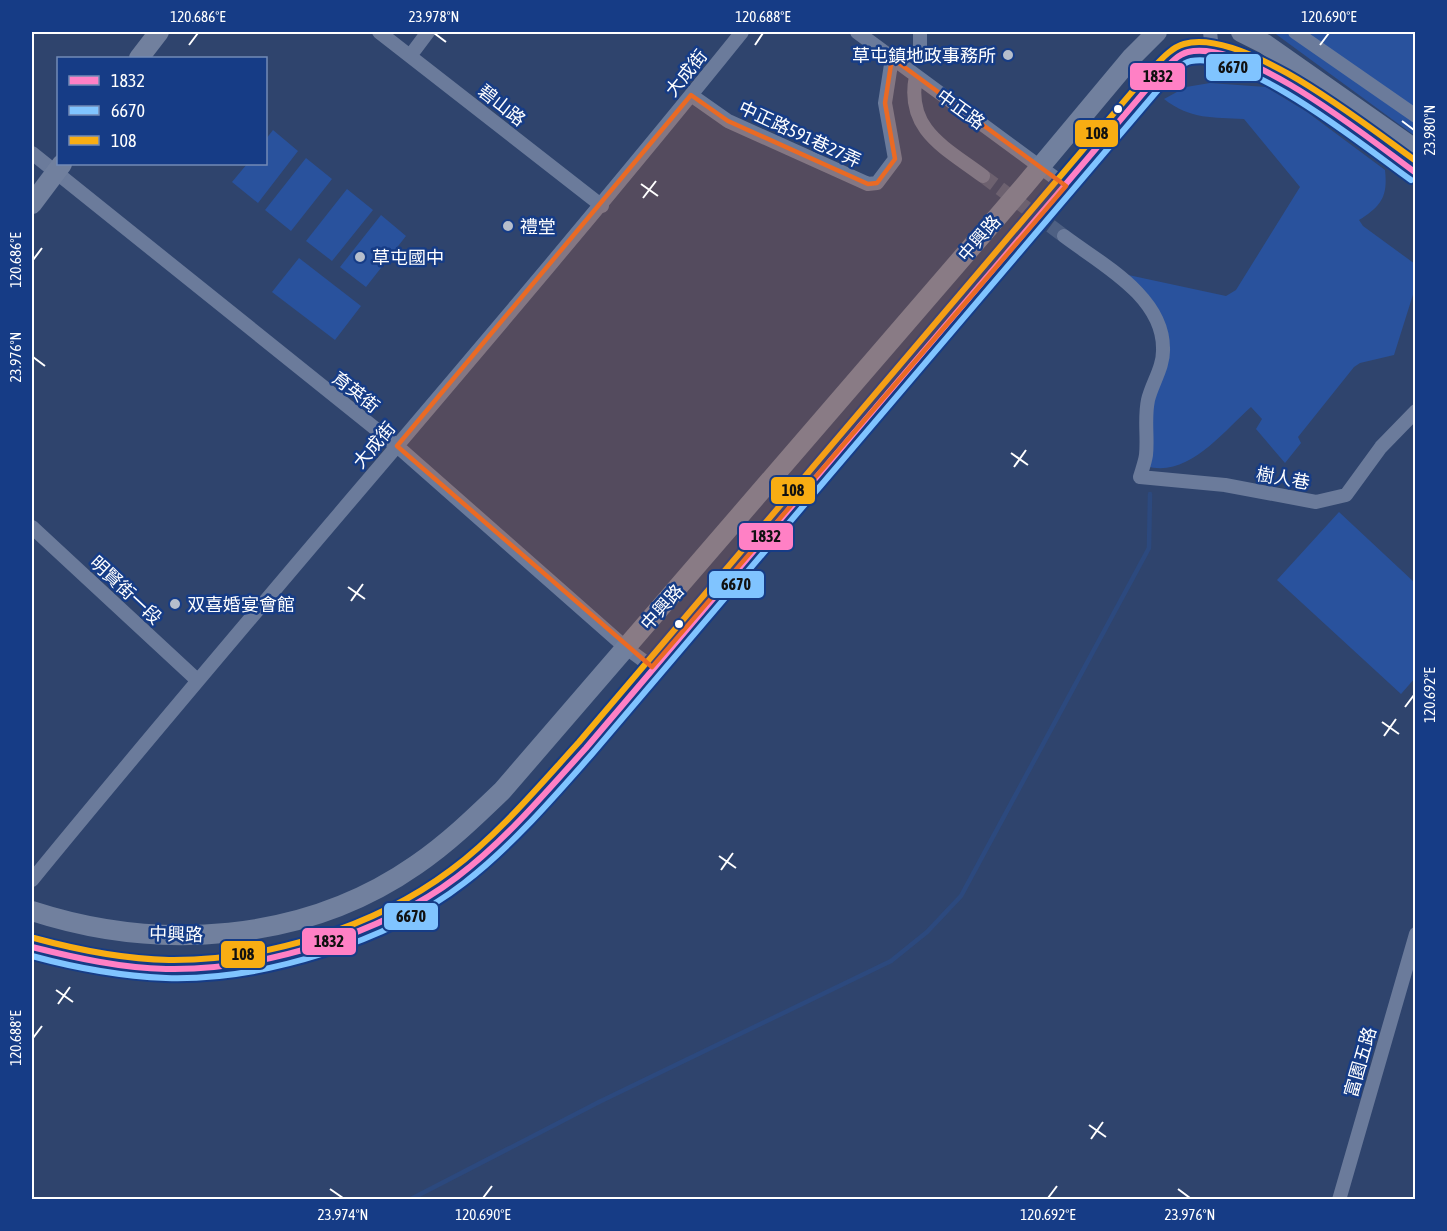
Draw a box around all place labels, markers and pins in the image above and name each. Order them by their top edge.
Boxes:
place label: 草屯鎮地政事務所 [852,45,996,66]
marker: 草屯鎮地政事務所 [1001,48,1015,62]
unlabelled marker [1112,103,1124,115]
place label: 禮堂 [520,216,556,237]
marker: 禮堂 [501,219,515,233]
place label: 草屯國中 [372,247,444,268]
marker: 草屯國中 [353,250,367,264]
place label: 双喜婚宴會館 [187,594,295,615]
marker: 双喜婚宴會館 [168,597,182,611]
unlabelled marker [673,618,685,630]

